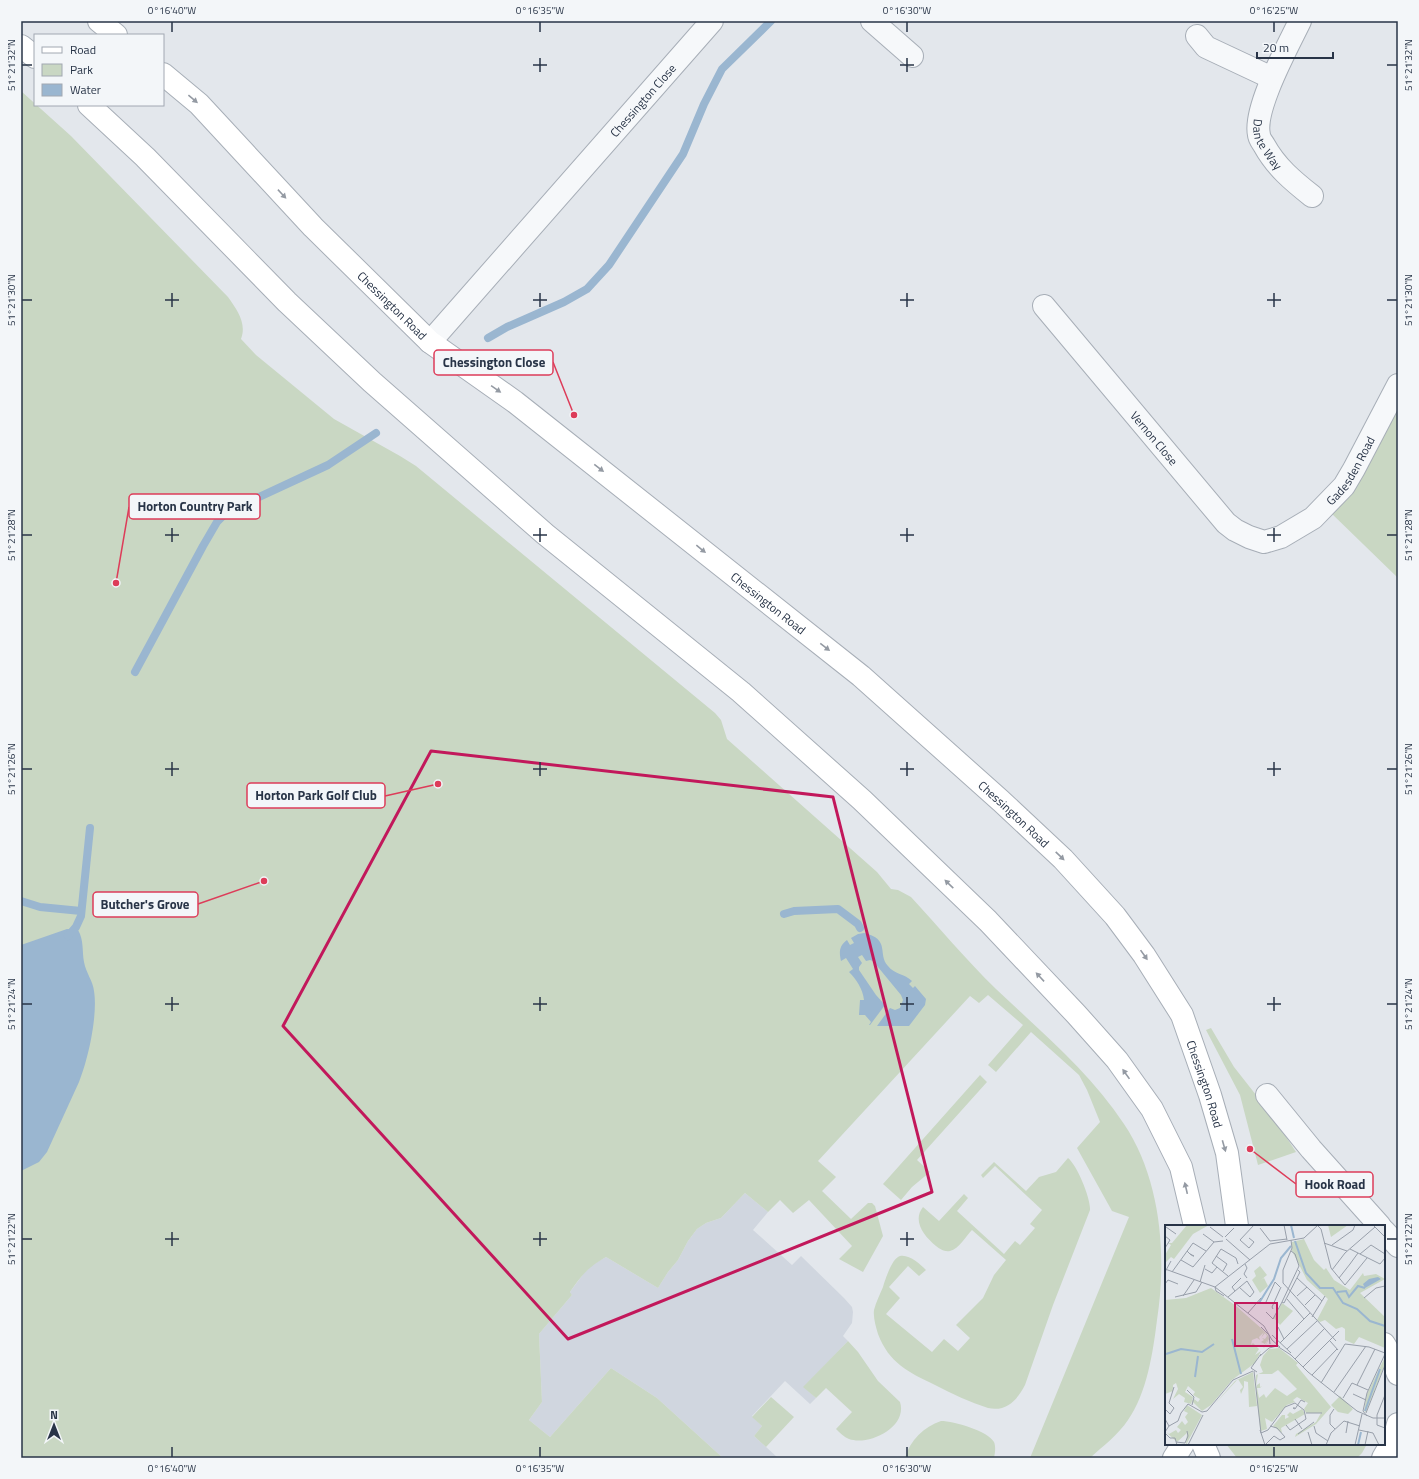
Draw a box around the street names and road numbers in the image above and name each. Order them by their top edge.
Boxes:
street label: Chessington Close [605,59,680,141]
street label: Dante Way [1249,118,1287,174]
street label: Chessington Road [353,266,432,344]
street label: Vernon Close [1126,406,1183,469]
street label: Gadesden Road [1321,433,1379,509]
street label: Chessington Road [727,567,810,638]
street label: Chessington Road [974,776,1054,852]
street label: Chessington Road [1182,1037,1229,1130]

